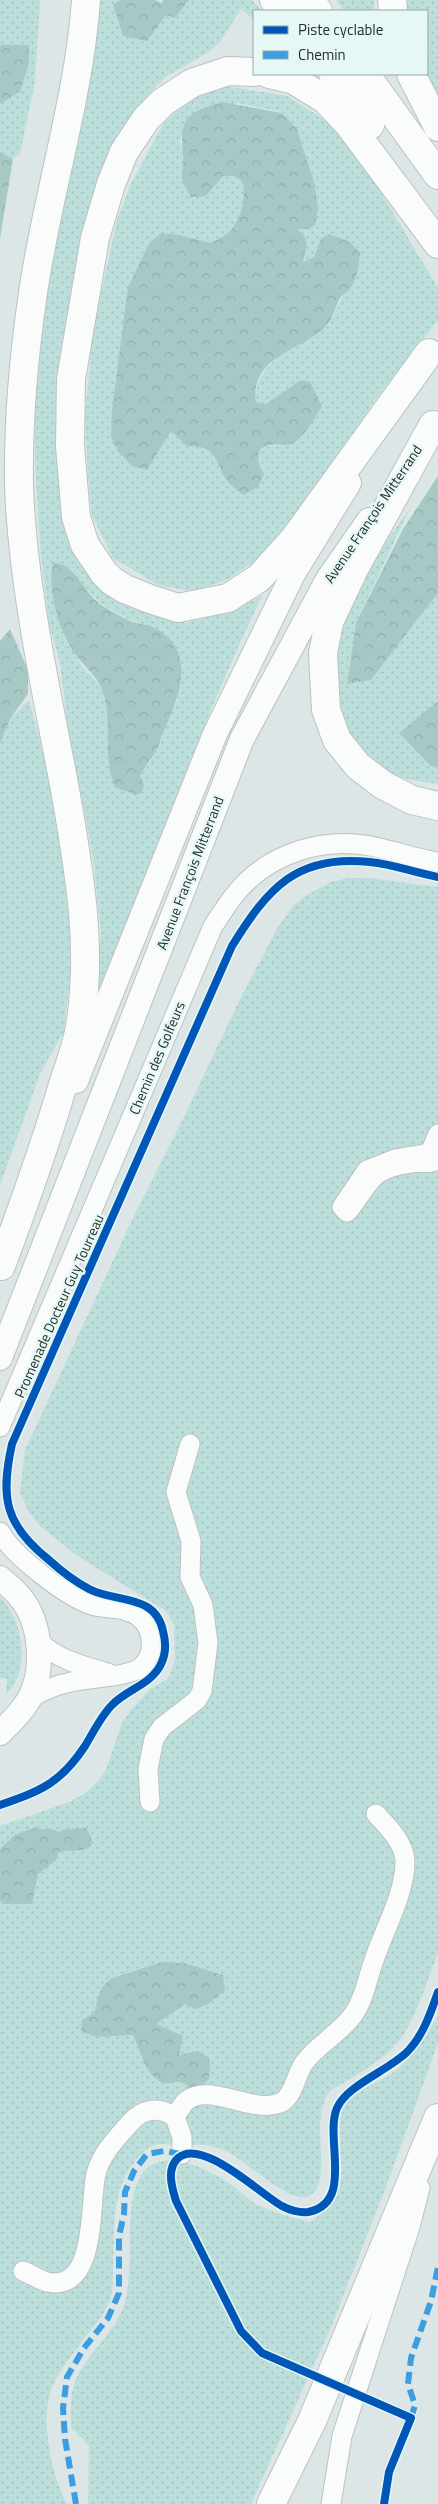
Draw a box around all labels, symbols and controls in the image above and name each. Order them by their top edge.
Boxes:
legend [253,10,428,75]
text: Piste cyclable [298,18,383,41]
text: Chemin [298,43,346,66]
street label: Avenue François Mitterrand [318,440,427,587]
street label: Avenue François Mitterrand [151,793,228,953]
street label: Chemin des Golfeurs [123,998,190,1118]
street label: Promenade Docteur Guy Tourreau [8,1211,109,1401]

